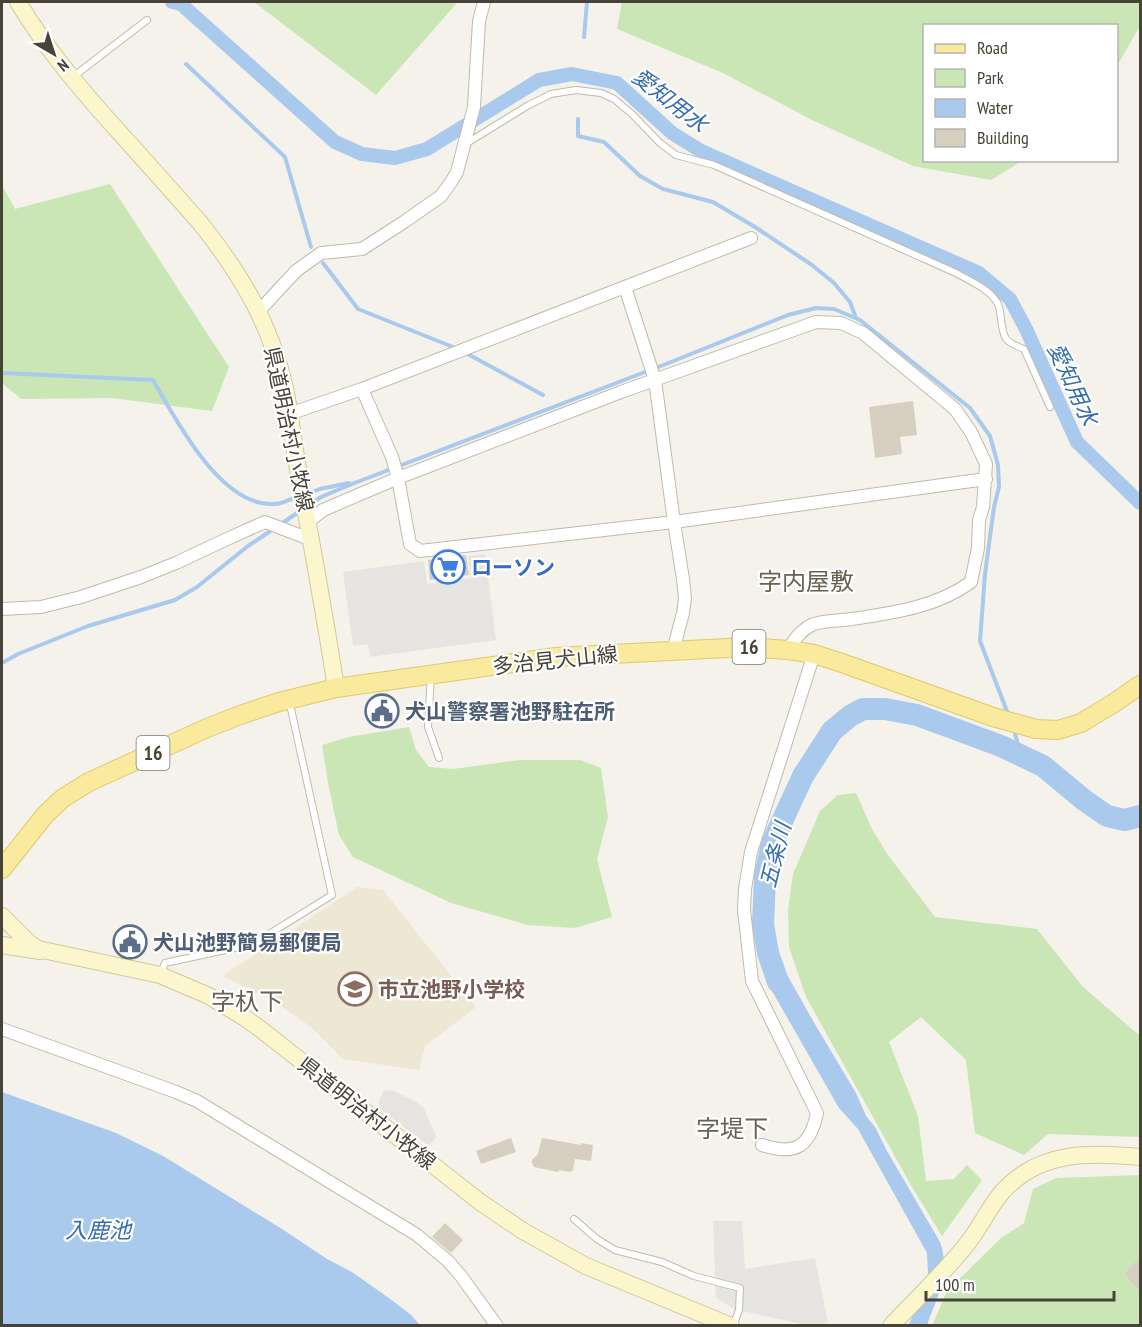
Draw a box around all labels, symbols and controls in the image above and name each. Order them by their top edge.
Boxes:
north arrow [24,24,84,84]
legend [923,24,1118,162]
text: Road [977,36,1008,59]
text: N [54,55,73,76]
water label: 愛知用水 [627,62,715,139]
text: Park [977,66,1004,89]
text: Water [977,96,1013,119]
text: Building [977,126,1029,149]
water label: 愛知用水 [1042,338,1105,432]
street label: 県道明治村小牧線 [258,344,320,514]
supermarket icon: ローソン [430,549,466,585]
place label: ローソン [471,554,555,581]
district label: 字内屋敷 [758,566,854,597]
road number: 16 [732,630,766,664]
street label: 多治見犬山線 [491,640,619,680]
public building icon: 犬山警察署池野駐在所 [364,693,400,729]
place label: 犬山警察署池野駐在所 [405,698,615,725]
road number: 16 [136,736,170,770]
water label: 五条川 [753,818,797,890]
public building icon: 犬山池野簡易郵便局 [112,924,148,960]
place label: 犬山池野簡易郵便局 [153,929,342,956]
school or university icon: 市立池野小学校 [337,971,373,1007]
place label: 市立池野小学校 [378,976,525,1003]
district label: 字杁下 [211,986,283,1017]
street label: 県道明治村小牧線 [292,1051,442,1175]
district label: 字堤下 [696,1113,768,1144]
water label: 入鹿池 [65,1216,133,1244]
scale bar [926,1264,1114,1302]
text: 100 m [935,1273,975,1296]

